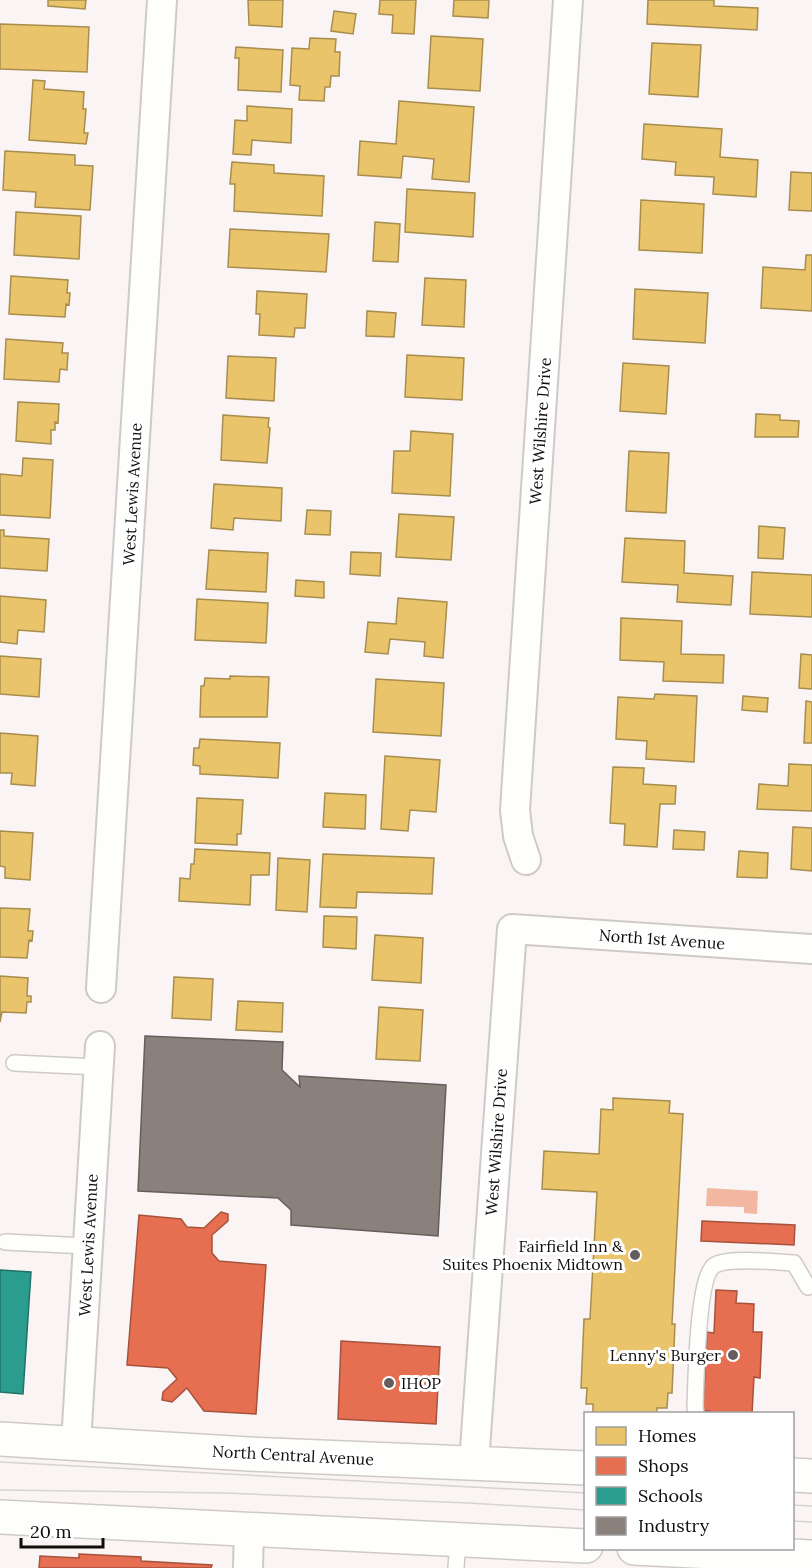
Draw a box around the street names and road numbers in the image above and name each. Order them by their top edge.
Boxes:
street label: West Wilshire Drive [525,356,555,505]
street label: West Lewis Avenue [118,422,146,566]
street label: North 1st Avenue [598,925,726,953]
street label: West Wilshire Drive [481,1067,511,1216]
street label: West Lewis Avenue [74,1173,102,1317]
street label: North Central Avenue [212,1441,375,1469]

